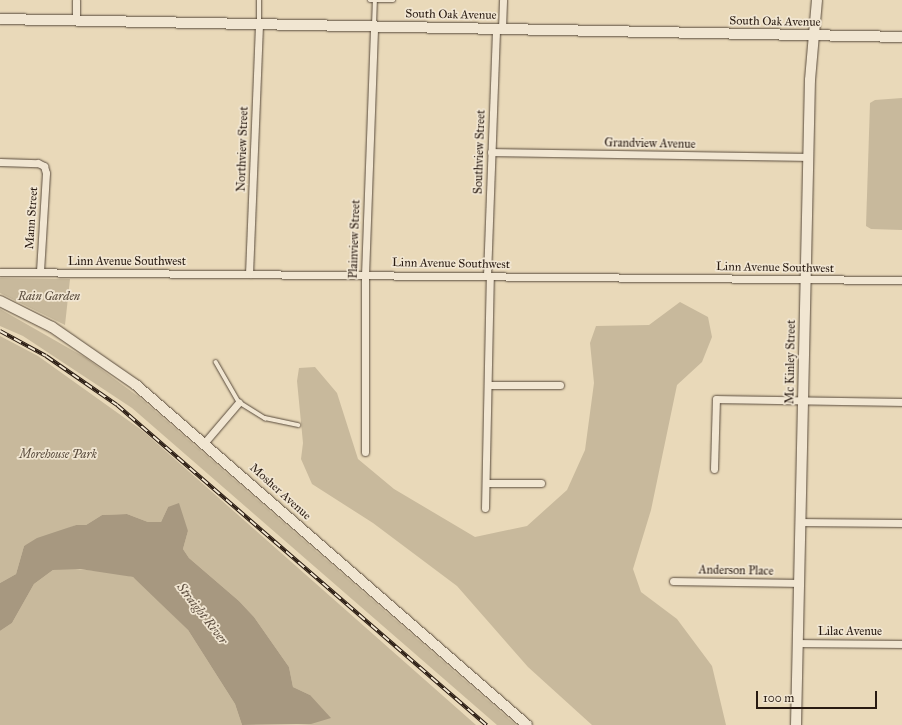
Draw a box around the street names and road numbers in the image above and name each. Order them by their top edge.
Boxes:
street label: South Oak Avenue [405,7,497,23]
street label: South Oak Avenue [729,14,821,30]
street label: Northview Street [234,106,252,192]
street label: Southview Street [471,110,489,194]
street label: Grandview Avenue [604,136,696,152]
street label: Mann Street [23,186,41,250]
street label: Plainview Street [346,199,364,279]
street label: Linn Avenue Southwest [68,255,186,269]
street label: Linn Avenue Southwest [392,256,510,272]
street label: Linn Avenue Southwest [716,260,834,276]
street label: Mc Kinley Street [783,320,799,404]
street label: Mosher Avenue [246,461,314,523]
street label: Anderson Place [698,563,774,579]
street label: Lilac Avenue [818,625,882,639]

